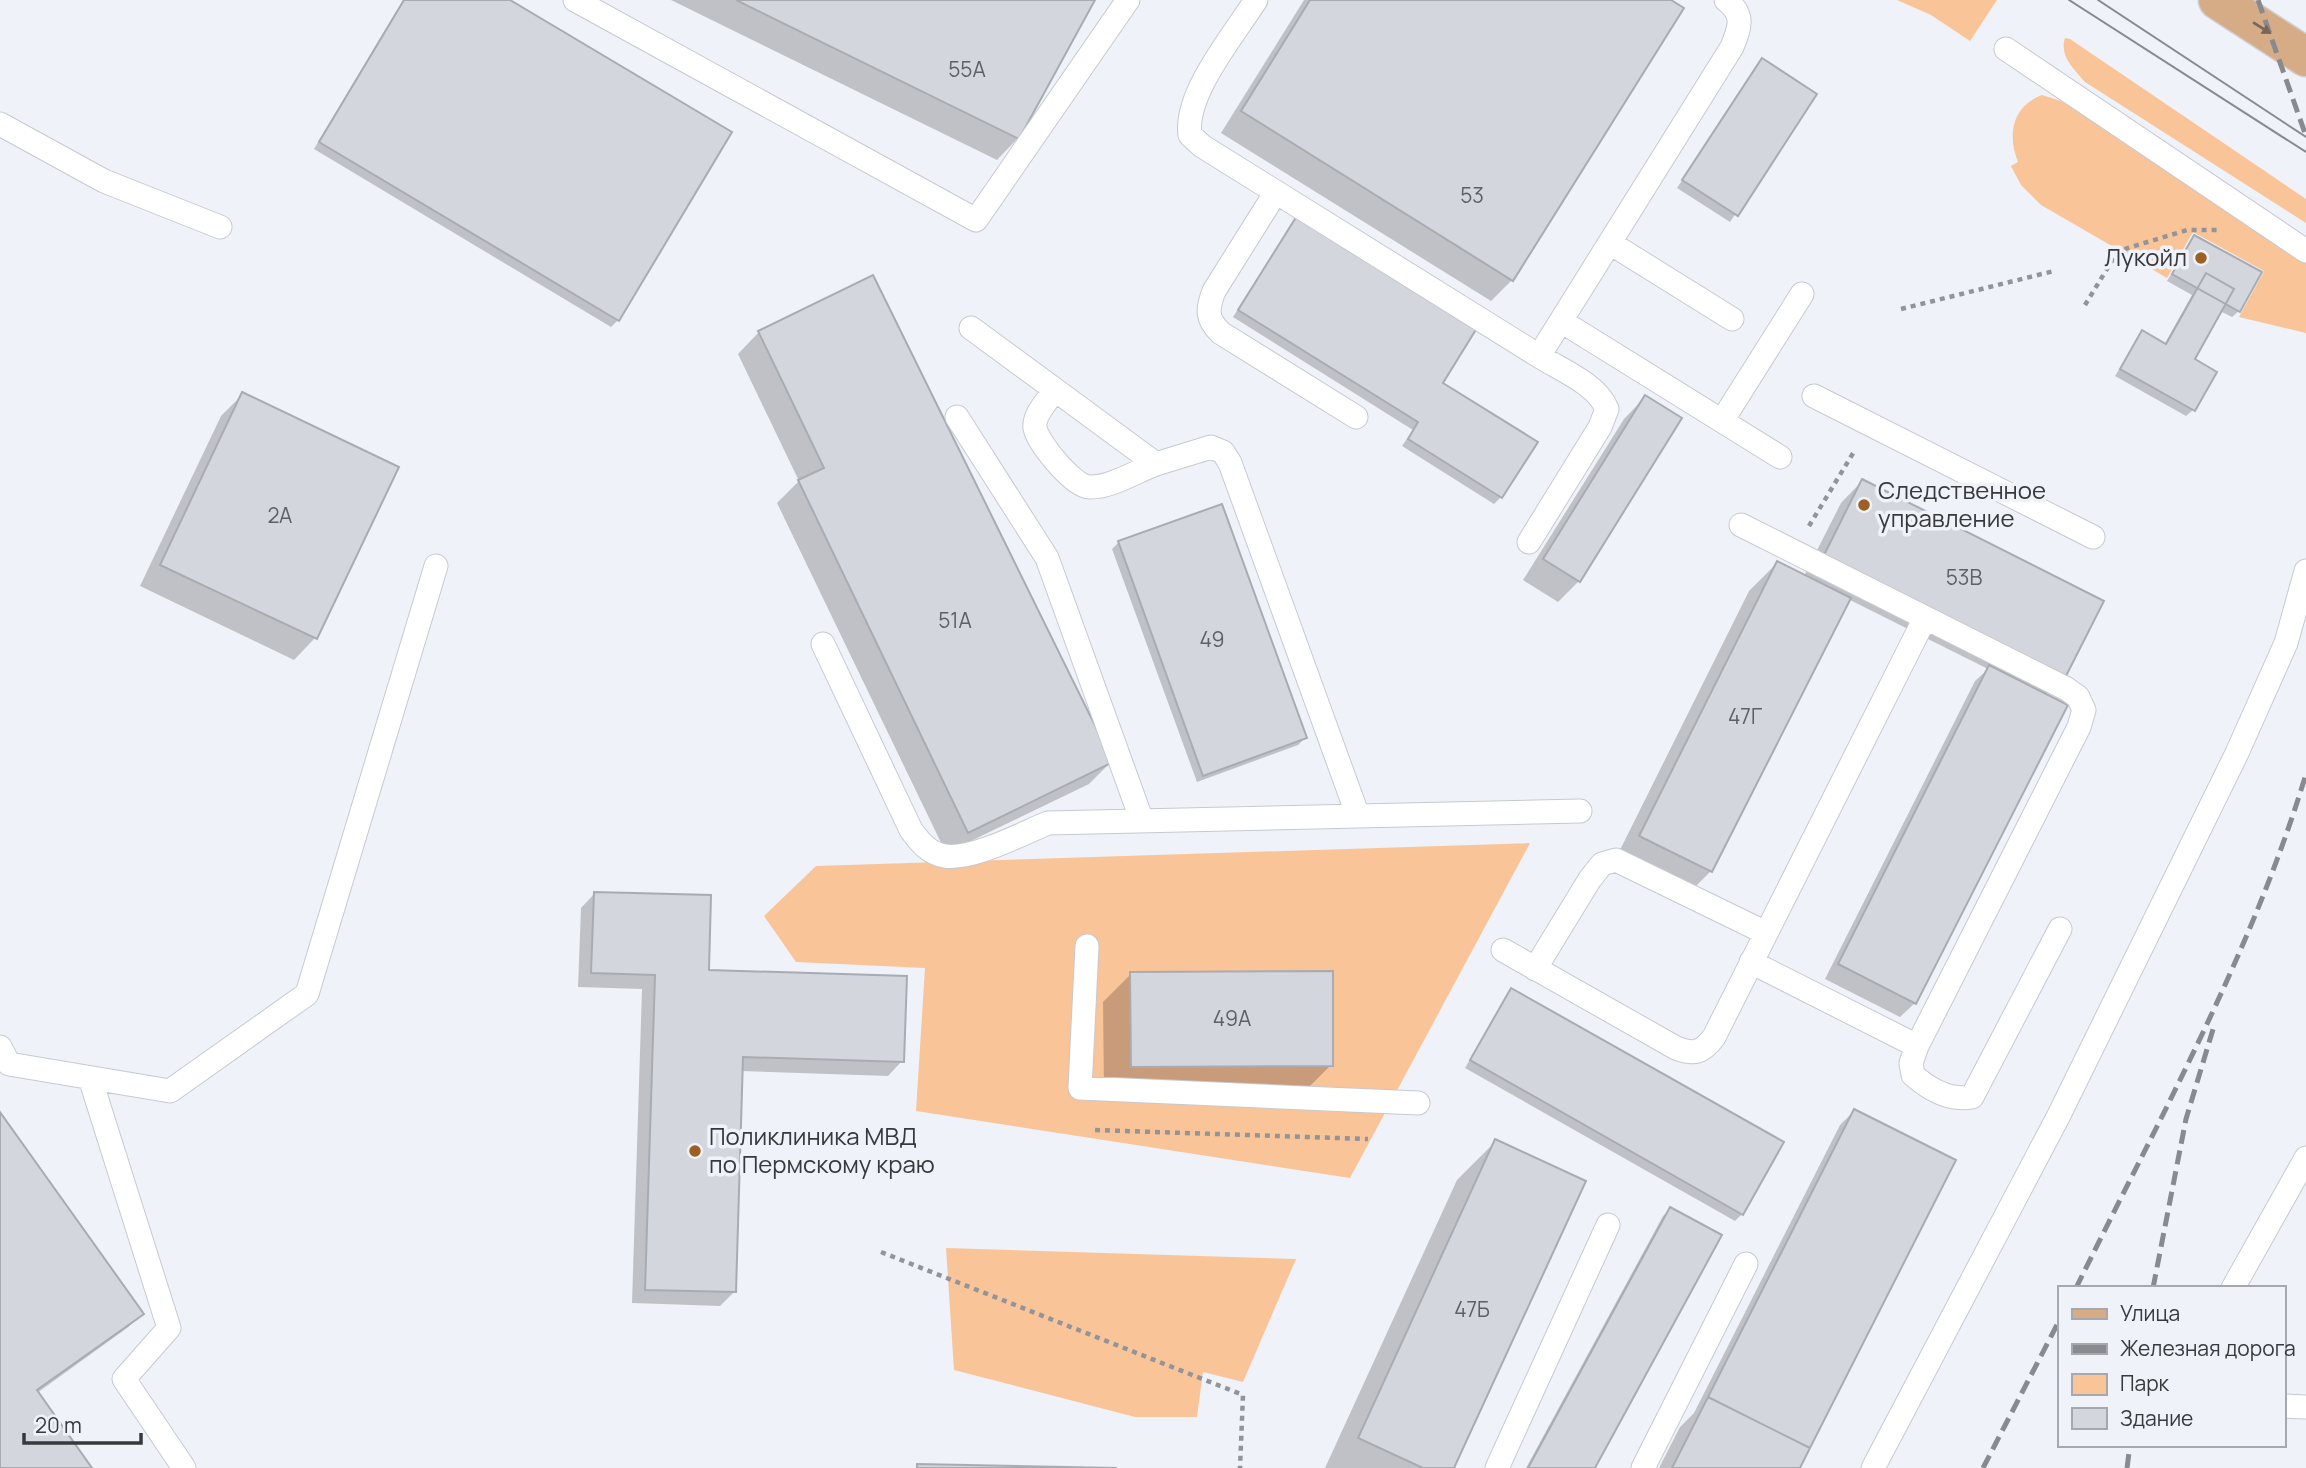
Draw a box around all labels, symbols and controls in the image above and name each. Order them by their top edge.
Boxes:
one-way arrow [2253,21,2272,34]
house number: 55А [948,55,986,83]
house number: 53 [1460,181,1484,209]
place label: Лукойл [2104,240,2187,273]
marker: Лукойл [2193,250,2209,266]
place label: Следственное управление [1878,473,2046,534]
marker: Следственное управление [1856,497,1872,513]
house number: 2А [268,501,292,529]
house number: 53В [1946,563,1982,591]
house number: 51А [938,606,972,634]
house number: 49 [1199,625,1225,653]
house number: 47Г [1728,702,1762,730]
house number: 49А [1213,1004,1251,1032]
place label: Поликлиника МВД по Пермскому краю [709,1119,935,1180]
marker: Поликлиника МВД по Пермскому краю [687,1143,703,1159]
legend [2058,1286,2285,1447]
house number: 47Б [1454,1295,1490,1323]
text: Улица [2120,1299,2180,1327]
text: Железная дорога [2120,1334,2296,1362]
text: Парк [2120,1369,2170,1397]
scale bar [24,1402,142,1446]
text: Здание [2120,1404,2193,1432]
text: 20 m [35,1411,82,1439]

